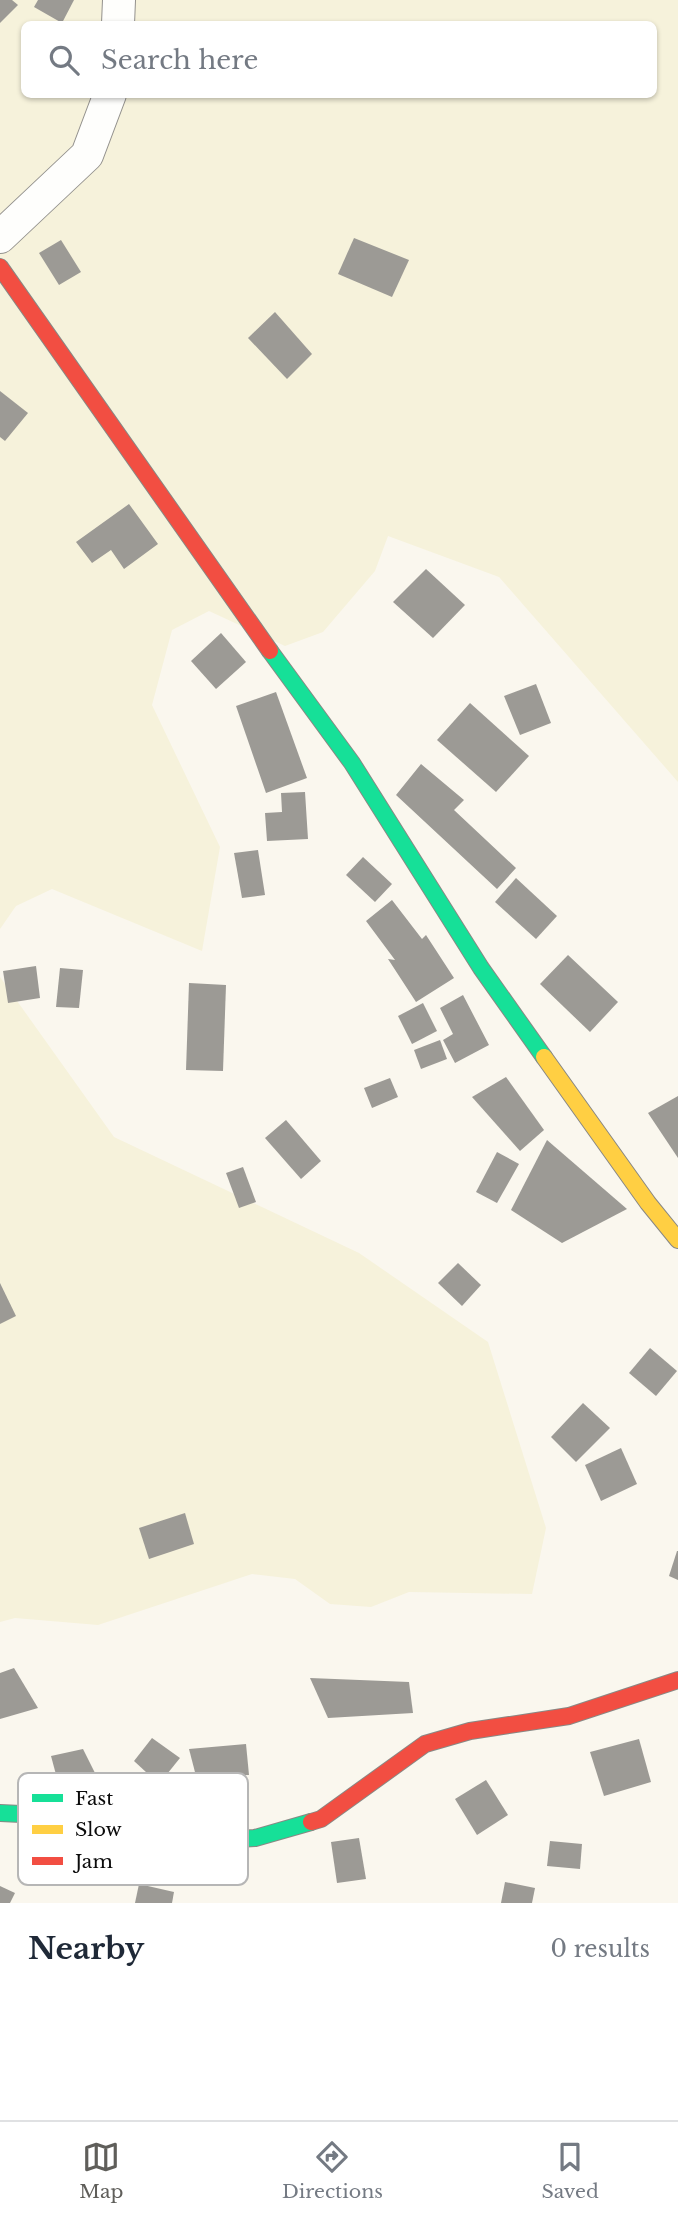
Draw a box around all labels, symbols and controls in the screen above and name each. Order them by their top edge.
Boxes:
search box [21,21,657,98]
icon: search [45,41,83,79]
text: Search here [101,44,258,76]
legend [18,1773,248,1885]
text: Fast [75,1787,114,1810]
text: Slow [75,1818,122,1841]
text: Jam [72,1850,113,1873]
text: Nearby [28,1930,144,1967]
text: 0 results [551,1935,650,1963]
tab: Map [79,2138,123,2203]
tab: Directions [282,2138,383,2203]
tab: Saved [541,2138,599,2203]

